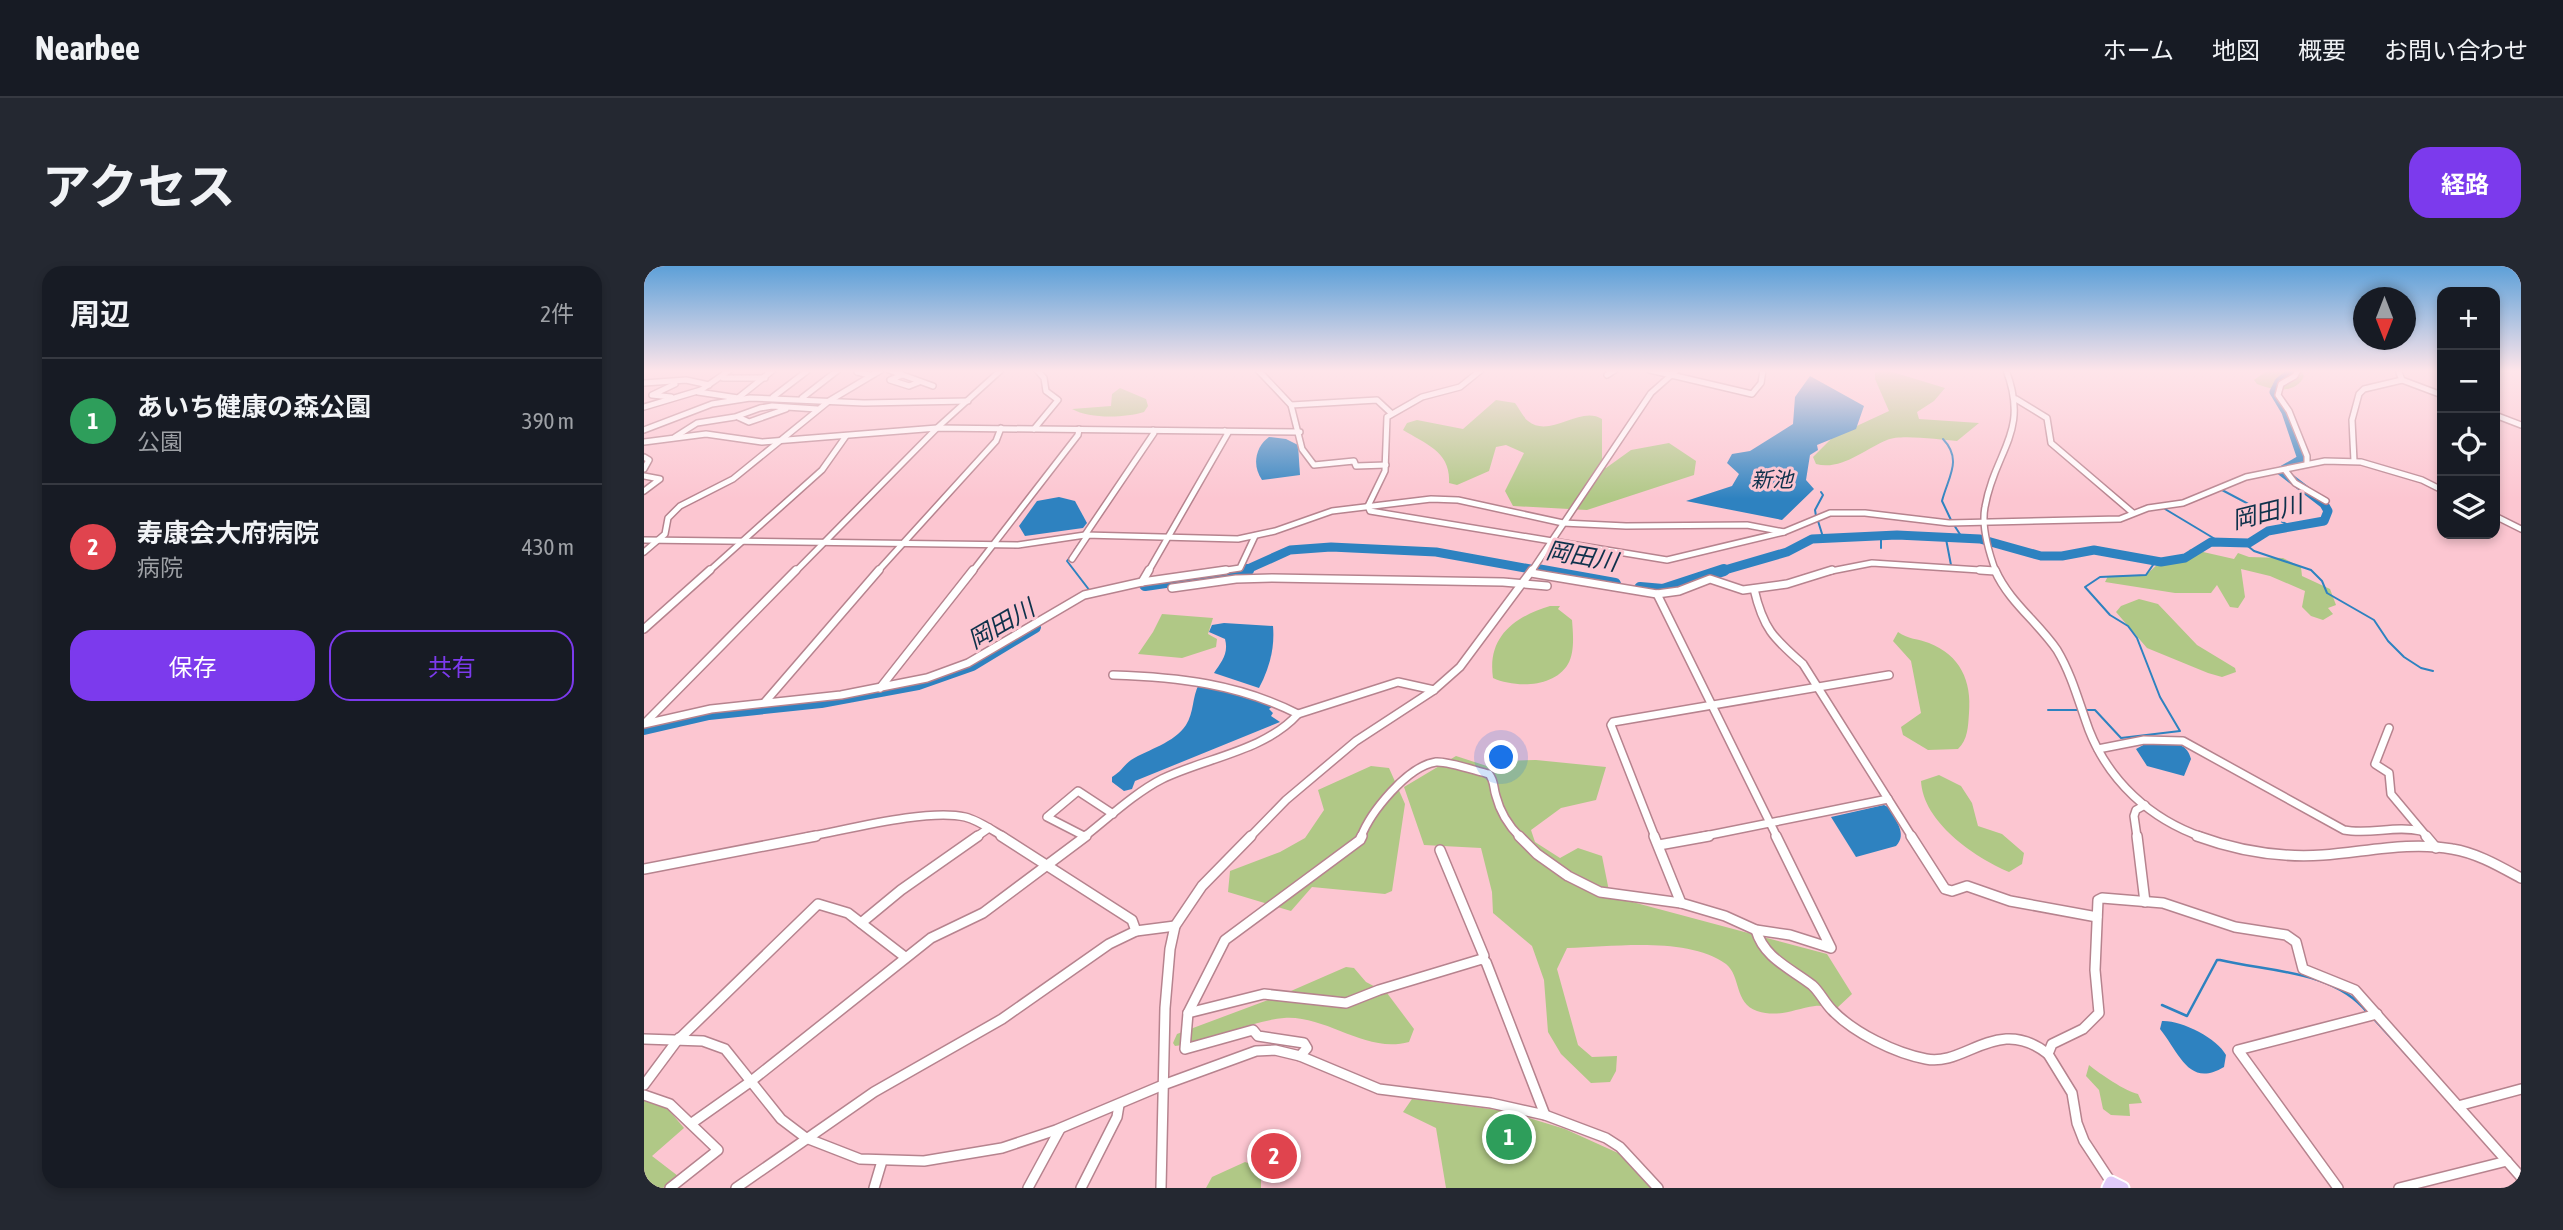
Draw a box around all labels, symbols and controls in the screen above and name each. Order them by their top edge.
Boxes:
text: Nearbee [35,29,140,67]
text: ホーム [2103,37,2174,64]
text: 地図 [2212,37,2260,64]
text: 概要 [2298,37,2346,64]
text: お問い合わせ [2384,37,2528,64]
button: 経路 [2409,147,2521,218]
text: アクセス [42,158,236,214]
north arrow [2353,287,2416,350]
map controls [2437,287,2500,539]
button: + [2437,287,2500,350]
text: 周辺 [70,297,130,331]
text: 2件 [540,301,574,327]
button: − [2437,350,2500,413]
text: あいち健康の森公園 [137,392,371,422]
text: 1 [88,408,98,434]
text: 390 m [522,408,574,434]
button: locate [2437,413,2500,476]
text: 公園 [137,429,183,455]
water label: 新池 [1751,467,1795,491]
button: layers [2437,476,2500,539]
water label: 岡田川 [2229,489,2308,534]
text: 寿康会大府病院 [137,518,319,548]
text: 2 [88,534,98,560]
text: 430 m [522,534,574,560]
water label: 岡田川 [1544,536,1623,576]
text: 病院 [137,555,183,581]
water label: 岡田川 [963,593,1042,654]
button: 保存 [70,630,315,701]
button: 共有 [329,630,574,701]
your location [1484,740,1518,774]
pin: 1 [1486,1111,1532,1163]
pin: 2 [1251,1130,1297,1182]

